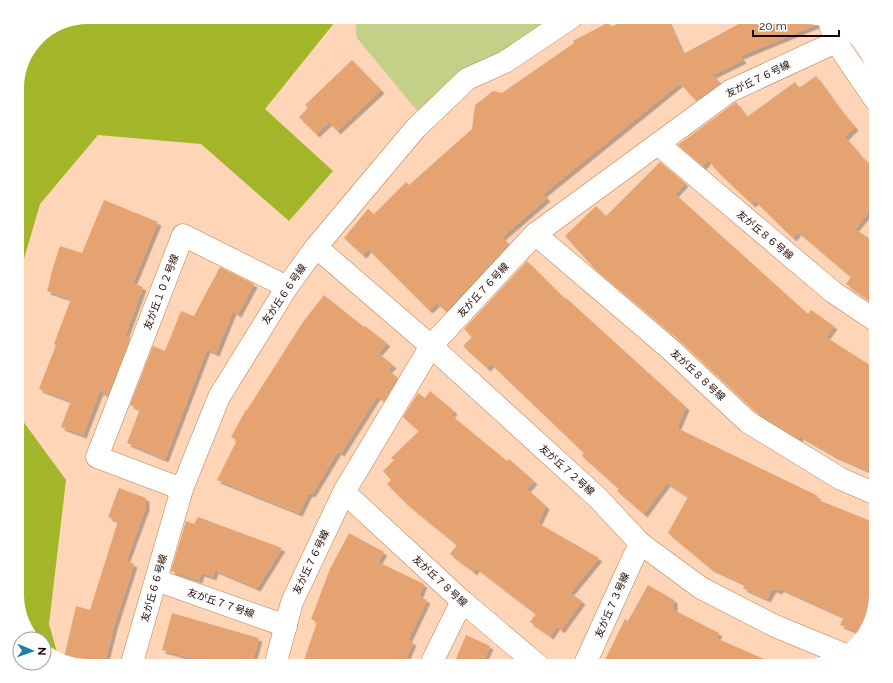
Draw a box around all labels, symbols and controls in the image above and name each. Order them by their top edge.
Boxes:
scale bar [753,12,839,38]
text: 20 m [759,19,787,33]
street label: 友が丘７６号線 [724,59,792,99]
street label: 友が丘８６号線 [735,208,795,262]
street label: 友が丘１０２号線 [142,253,180,331]
street label: 友が丘７６号線 [455,261,511,319]
street label: 友が丘６６号線 [260,262,308,326]
street label: 友が丘８８号線 [669,347,727,403]
street label: 友が丘７２号線 [537,442,597,498]
street label: 友が丘７６号線 [291,528,331,596]
street label: 友が丘６６号線 [139,553,169,623]
street label: 友が丘７８号線 [411,553,469,609]
street label: 友が丘７３号線 [593,571,631,639]
street label: 友が丘７７号線 [186,586,256,620]
north arrow [12,631,52,671]
text: N [35,647,48,656]

